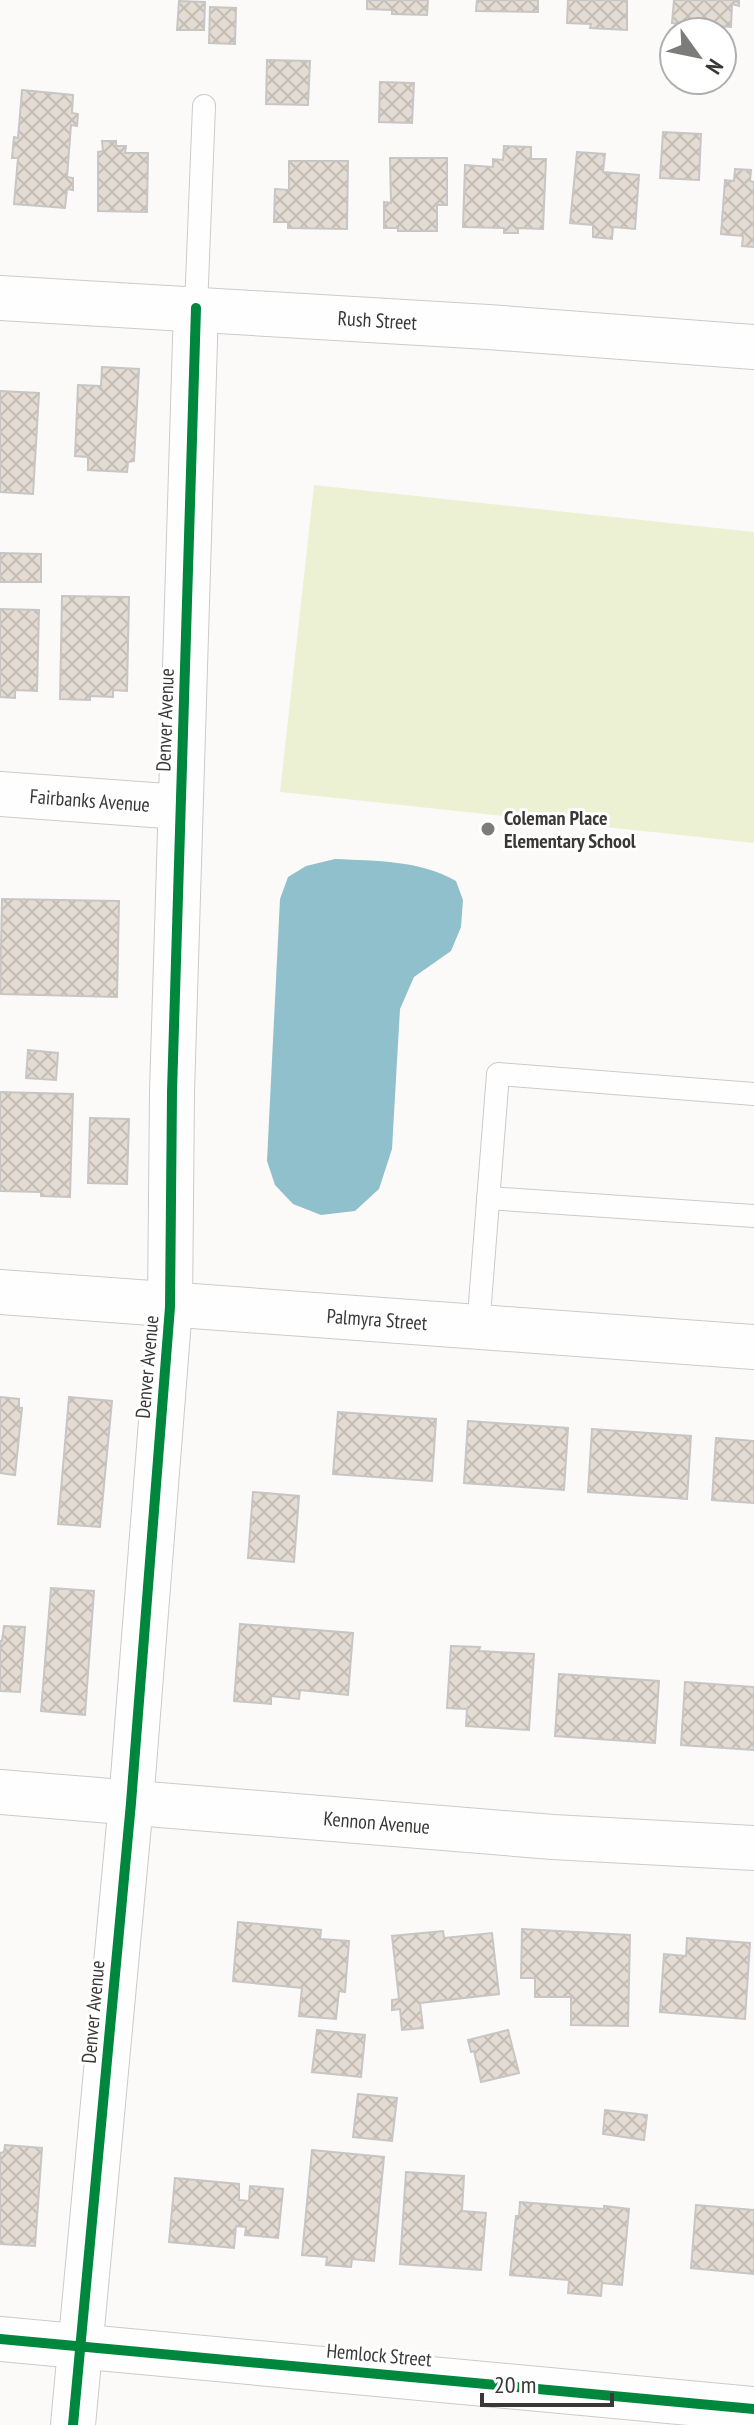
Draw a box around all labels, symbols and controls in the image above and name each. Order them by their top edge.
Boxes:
north arrow [658,16,738,96]
text: N [700,54,730,80]
street label: Rush Street [337,305,418,336]
street label: Denver Avenue [150,668,180,772]
street label: Fairbanks Avenue [29,783,151,818]
place label: Coleman Place Elementary School [504,805,636,854]
marker: Coleman Place Elementary School [479,820,497,838]
street label: Palmyra Street [326,1303,429,1336]
street label: Denver Avenue [130,1314,164,1420]
street label: Kennon Avenue [323,1805,431,1840]
street label: Denver Avenue [76,1959,110,2065]
street label: Hemlock Street [325,2337,433,2373]
scale bar [482,2357,612,2407]
text: 20 m [494,2369,536,2400]

